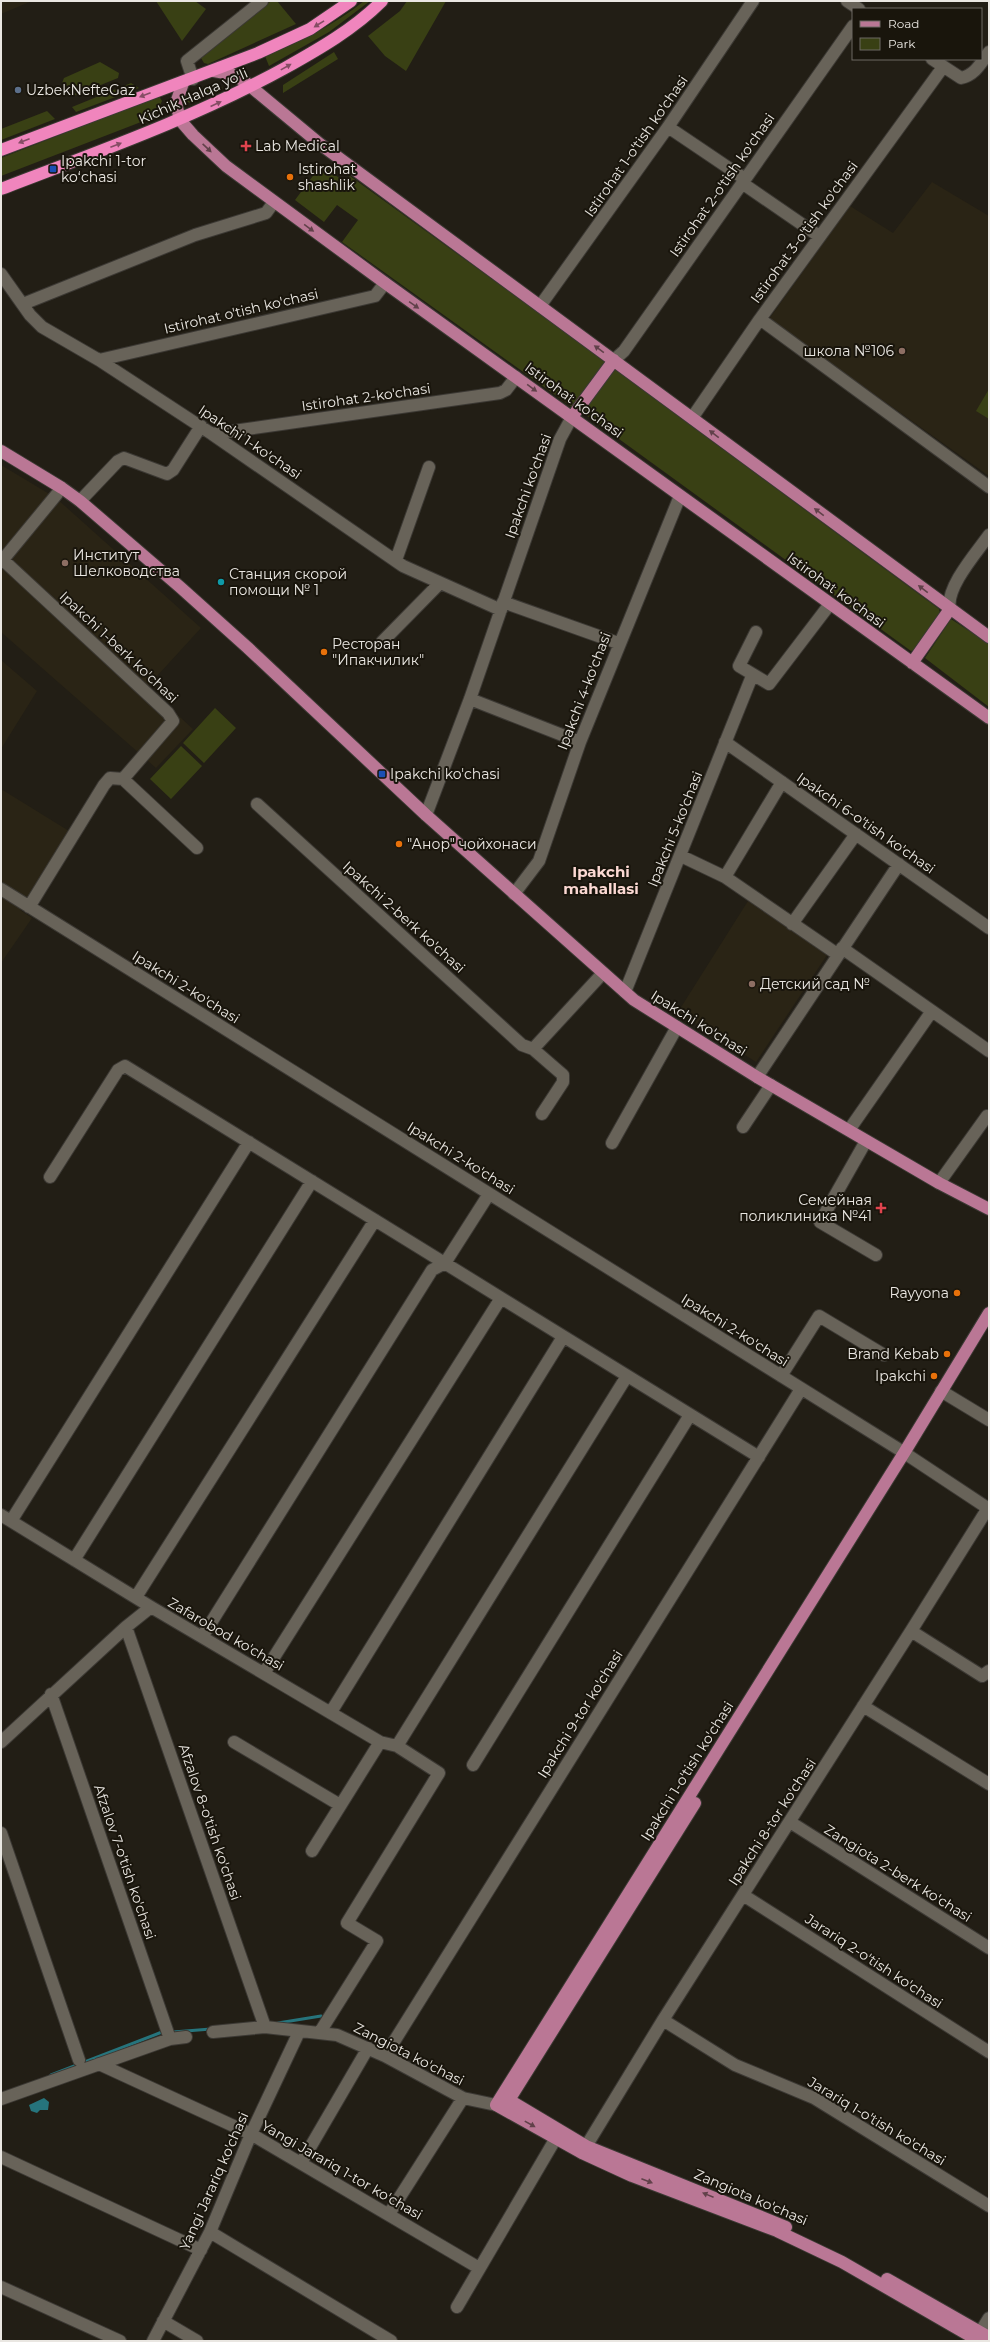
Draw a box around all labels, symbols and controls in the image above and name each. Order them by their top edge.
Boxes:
legend [852,8,982,60]
text: Road [888,16,919,31]
one-way arrow [313,20,325,27]
text: Park [888,36,916,51]
street label: Kichik Halqa yo'li [135,64,251,128]
one-way arrow [280,64,292,71]
street label: Istirohat 1-o'tish ko'chasi [580,72,692,220]
place label: UzbekNefteGaz [26,81,135,99]
marker: UzbekNefteGaz [13,85,23,95]
one-way arrow [139,92,151,98]
one-way arrow [210,101,221,107]
street label: Istirohat 2-o'tish ko'chasi [665,110,779,260]
place label: Lab Medical [255,137,340,155]
one-way arrow [18,139,30,145]
marker: Lab Medical [240,140,252,152]
one-way arrow [110,142,122,148]
one-way arrow [202,144,212,153]
place label: Ipakchi 1-tor koʻchasi [61,152,146,186]
street label: Istirohat 3-o'tish ko'chasi [746,157,862,307]
place label: Istirohat shashlik [298,160,356,194]
marker: Ipakchi 1-tor koʻchasi [48,164,58,174]
marker: Istirohat shashlik [285,172,295,182]
one-way arrow [304,224,315,232]
street label: Istirohat o'tish ko'chasi [162,284,320,338]
one-way arrow [409,301,420,309]
place label: школа №106 [804,342,894,360]
one-way arrow [593,345,604,353]
marker: школа №106 [897,346,907,356]
street label: Istirohat ko'chasi [521,358,627,442]
street label: Istirohat 2-ko'chasi [300,379,432,415]
one-way arrow [526,384,537,392]
street label: Ipakchi 1-ko'chasi [195,401,305,483]
one-way arrow [709,430,720,438]
street label: Ipakchi ko'chasi [501,431,555,541]
one-way arrow [814,508,824,516]
place label: Институт Шелководства [73,546,180,580]
street label: Istirohat ko'chasi [783,548,889,632]
marker: Институт Шелководства [60,558,70,568]
place label: Станция скорой помощи № 1 [229,565,347,599]
marker: Станция скорой помощи № 1 [216,577,226,587]
one-way arrow [918,585,929,593]
street label: Ipakchi 1-berk ko'chasi [56,587,182,707]
street label: Ipakchi 4-ko'chasi [553,630,615,752]
place label: Ресторан "Ипакчилик" [332,635,424,669]
marker: Ресторан "Ипакчилик" [319,647,329,657]
place label: Ipakchi ko'chasi [390,765,500,783]
street label: Ipakchi 5-ko'chasi [644,768,706,890]
street label: Ipakchi 6-o'tish ko'chasi [793,768,939,878]
marker: Ipakchi ko'chasi [377,769,387,779]
place label: "Анор" чойхонаси [407,835,537,853]
marker: "Анор" чойхонаси [394,839,404,849]
street label: Ipakchi 2-berk ko'chasi [339,857,469,977]
district label: Ipakchi mahallasi [563,862,639,898]
street label: Ipakchi 2-ko'chasi [129,947,243,1027]
place label: Детский сад № [760,975,870,993]
marker: Детский сад № [747,979,757,989]
street label: Ipakchi ko'chasi [648,986,750,1060]
street label: Ipakchi 2-ko'chasi [404,1118,518,1198]
place label: Семейная поликлиника №41 [739,1191,872,1225]
marker: Семейная поликлиника №41 [875,1202,887,1214]
place label: Rayyona [890,1284,949,1302]
marker: Rayyona [952,1288,962,1298]
street label: Ipakchi 2-ko'chasi [678,1290,792,1370]
place label: Brand Kebab [847,1345,939,1363]
marker: Brand Kebab [942,1349,952,1359]
place label: Ipakchi [875,1367,926,1385]
marker: Ipakchi [929,1371,939,1381]
street label: Zafarobod ko'chasi [165,1593,287,1675]
street label: Ipakchi 9-tor ko'chasi [533,1647,627,1781]
street label: Ipakchi 1-o'tish ko'chasi [637,1698,737,1844]
street label: Afzalov 8-o'tish ko'chasi [175,1741,245,1903]
street label: Ipakchi 8-tor ko'chasi [724,1755,820,1889]
street label: Afzalov 7-o'tish ko'chasi [90,1782,160,1942]
street label: Zangiota 2-berk ko'chasi [821,1820,975,1926]
street label: Jarariq 2-o'tish ko'chasi [801,1909,946,2012]
street label: Zangiota ko'chasi [351,2018,467,2090]
street label: Jarariq 1-o'tish ko'chasi [804,2072,949,2169]
street label: Yangi Jarariq ko'chasi [175,2109,253,2253]
street label: Yangi Jarariq 1-tor ko'chasi [258,2116,426,2224]
one-way arrow [524,2120,536,2127]
street label: Zangiota ko'chasi [691,2165,811,2229]
one-way arrow [641,2179,653,2185]
one-way arrow [702,2192,714,2198]

